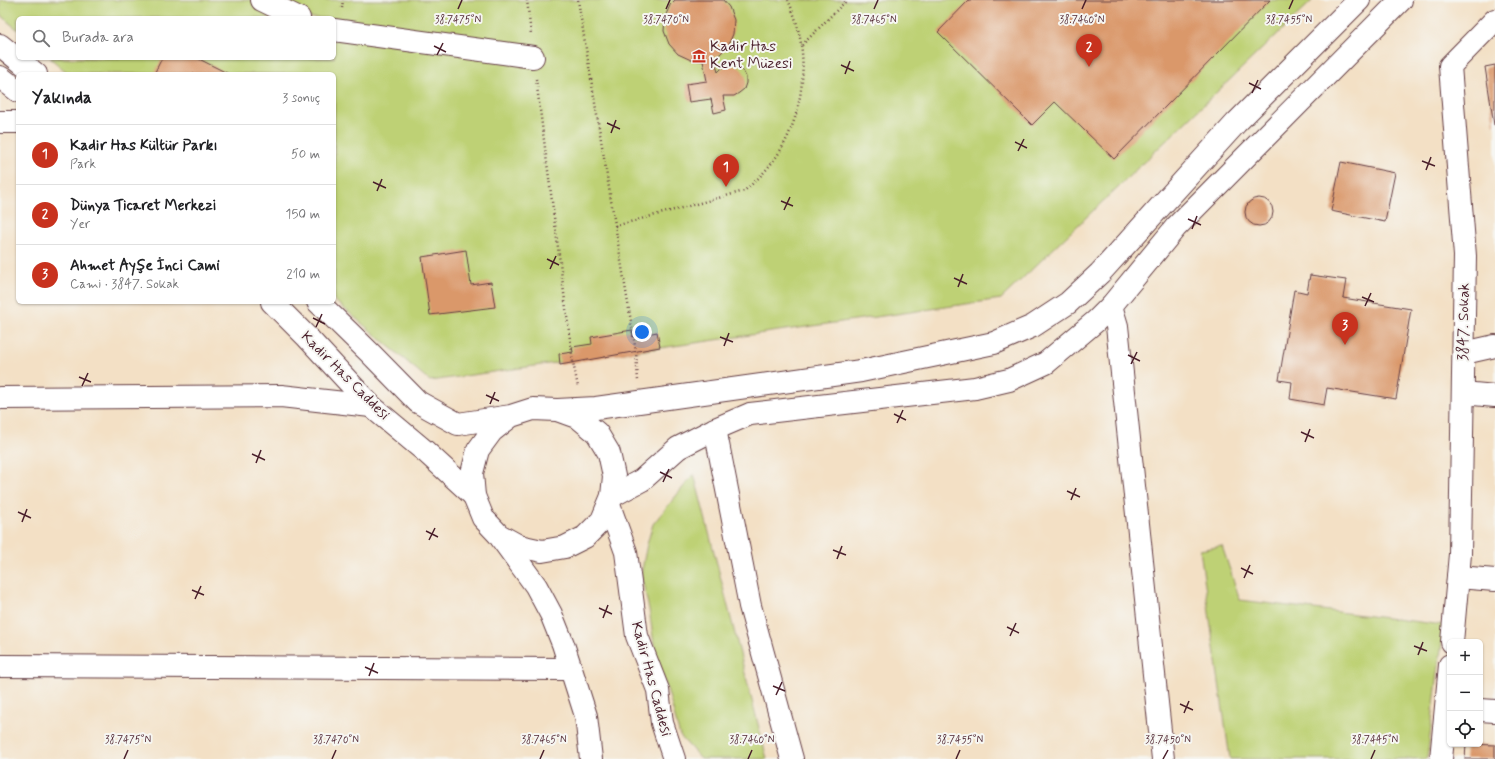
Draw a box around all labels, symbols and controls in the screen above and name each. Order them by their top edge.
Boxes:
text: 38.7475°N [435,13,481,27]
text: 38.7470°N [643,13,689,27]
text: 38.7465°N [851,13,897,27]
text: 38.7460°N [1060,13,1105,27]
text: 38.7455°N [1266,13,1312,27]
search box [16,16,336,60]
icon: search [30,27,52,49]
text: Burada ara [62,28,134,48]
pin: 2 [1076,34,1102,67]
place label: Kadir Has Kent Müzesi [710,37,792,74]
museum icon: Kadir Has Kent Müzesi [691,48,707,64]
text: Yakında [32,87,92,109]
text: 3 sonuç [282,90,320,107]
text: Kadir Has Kültür Parkı [70,136,218,156]
text: 1 [42,146,48,163]
text: 50 m [291,146,320,163]
pin: 1 [713,154,739,187]
text: Park [70,156,96,173]
text: Dünya Ticaret Merkezi [70,196,217,216]
text: 2 [42,206,48,223]
text: 150 m [286,206,320,223]
text: Yer [70,216,90,233]
text: Ahmet Ayşe İnci Cami [70,256,220,276]
text: 3 [42,266,48,283]
text: 210 m [286,266,320,283]
text: Cami · 3847. Sokak [70,276,179,293]
street label: 3847. Sokak [1453,283,1475,361]
pin: 3 [1332,312,1358,345]
your location [632,322,652,342]
street label: Kadir Has Caddesi [296,327,394,425]
street label: Kadir Has Caddesi [626,619,676,739]
map controls [1447,639,1483,747]
button: + [1447,639,1483,675]
button: − [1447,675,1483,711]
button: locate [1447,711,1483,747]
text: 38.7475°N [105,733,151,747]
text: 38.7470°N [313,733,359,747]
text: 38.7465°N [521,733,567,747]
text: 38.7460°N [730,733,775,747]
text: 38.7455°N [937,733,983,747]
text: 38.7450°N [1145,733,1191,747]
text: 38.7445°N [1352,733,1399,747]

